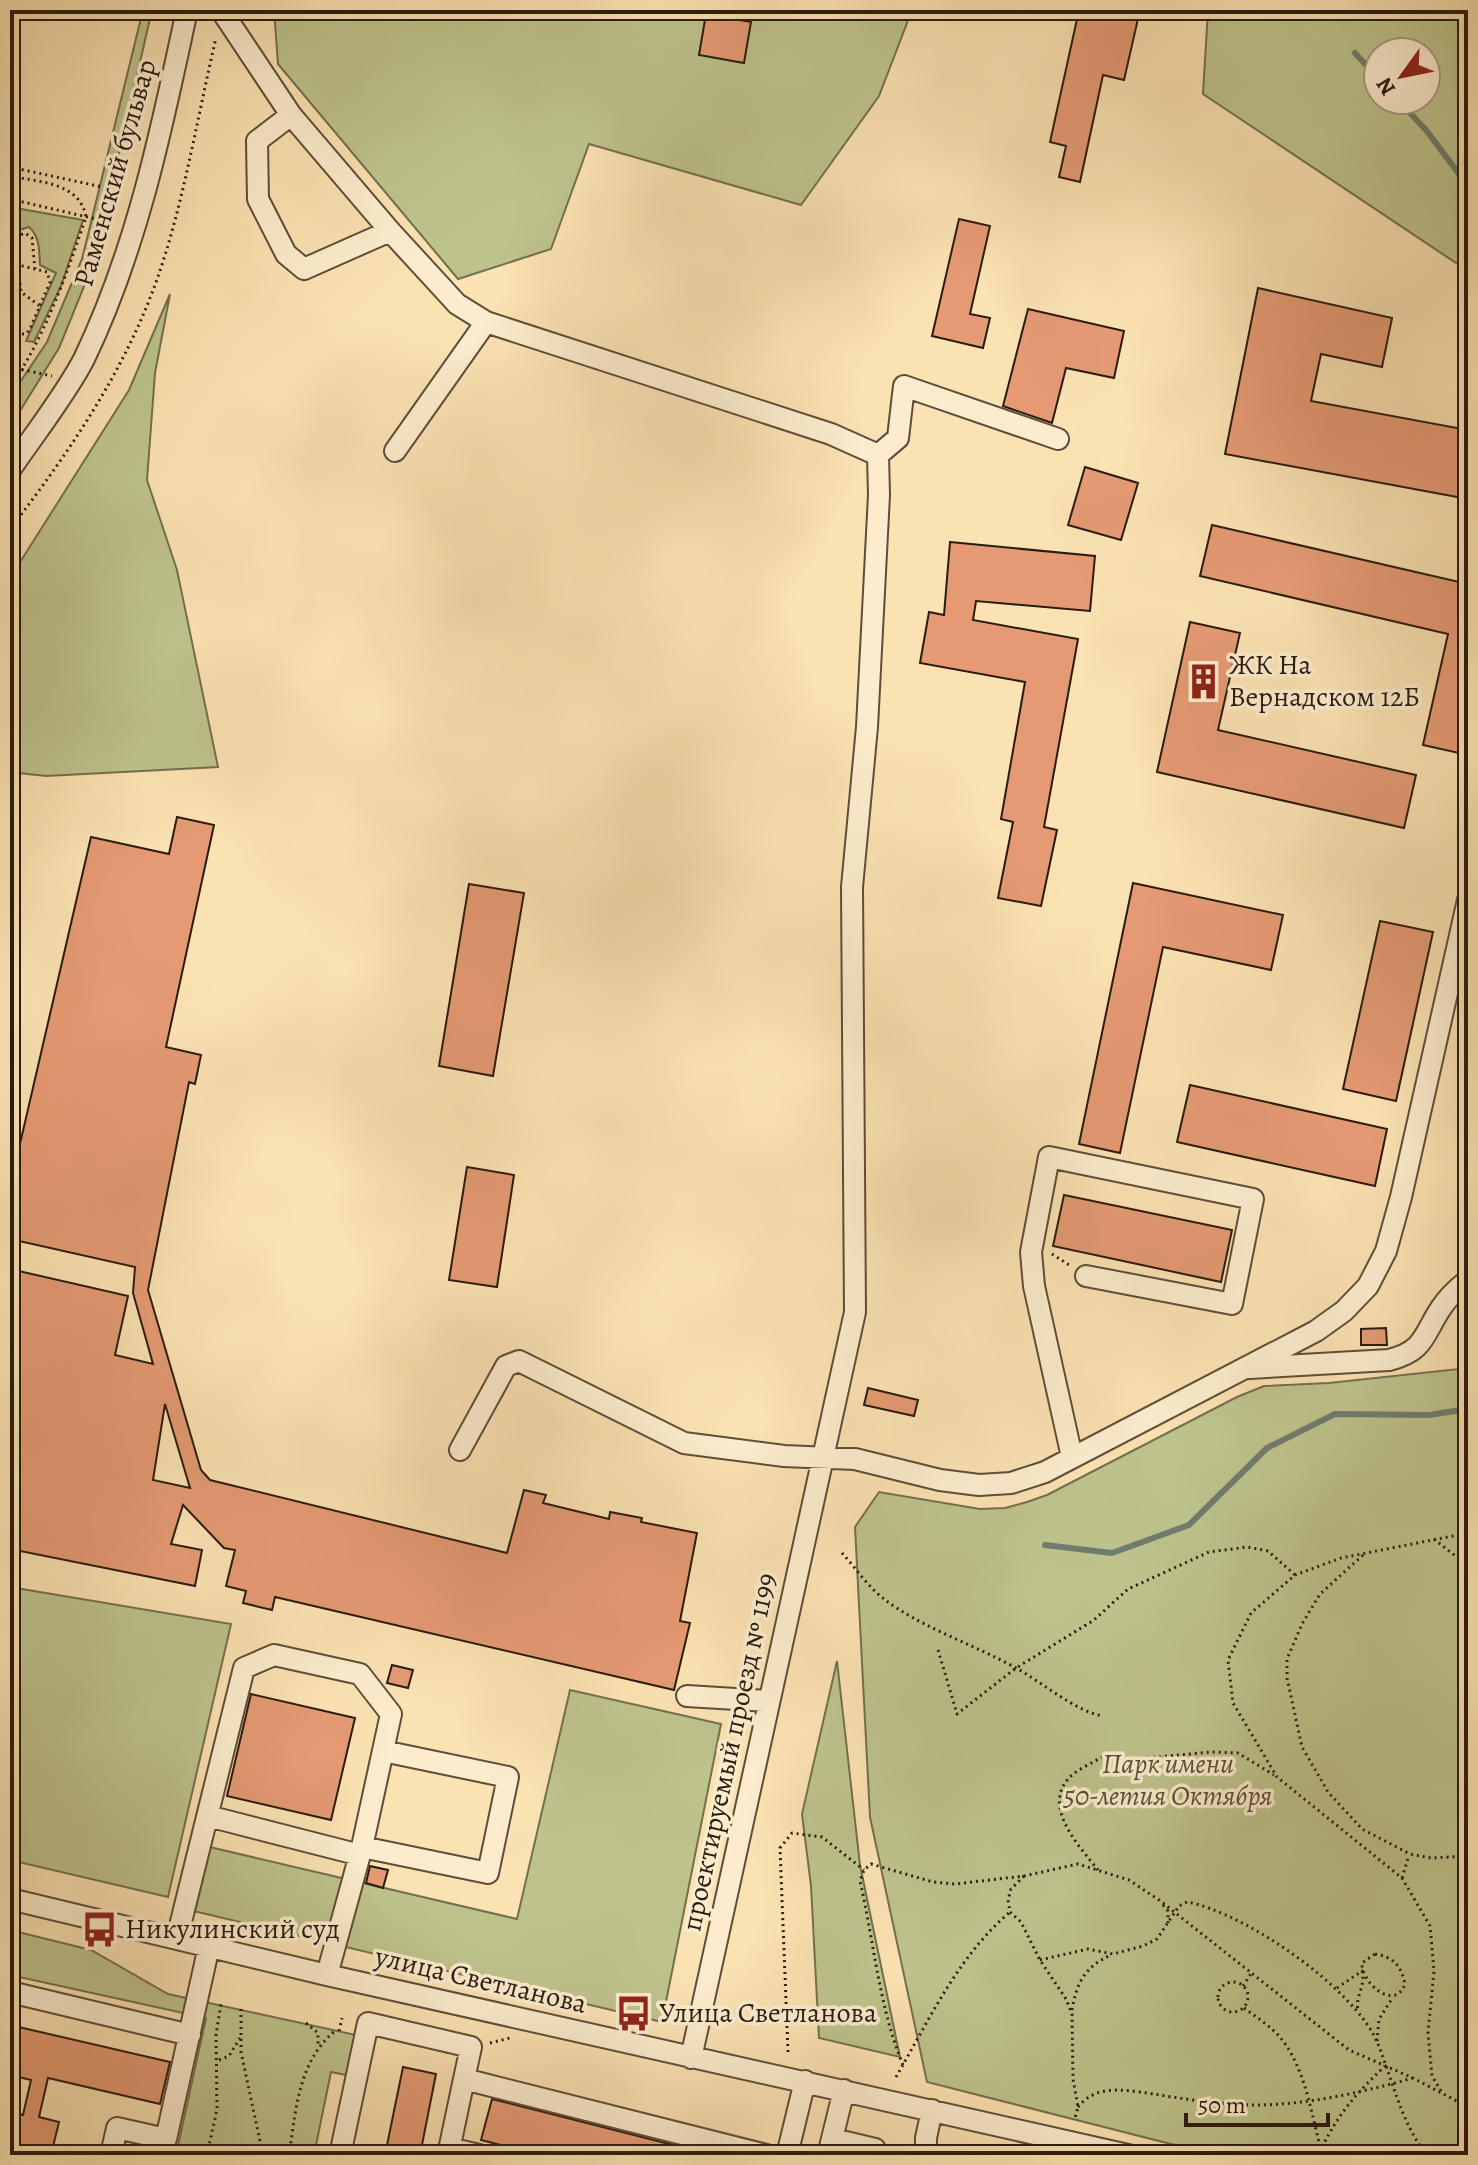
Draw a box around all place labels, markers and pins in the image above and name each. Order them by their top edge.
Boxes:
place label: ЖК На Вернадском 12Б [1229,646,1420,716]
building icon: ЖК На Вернадском 12Б [1184,662,1222,700]
bus stop icon: Никулинский суд [80,1910,118,1948]
place label: Никулинский суд [125,1910,340,1948]
bus stop icon: Улица Светланова [614,1994,652,2032]
place label: Улица Светланова [659,1994,877,2032]

